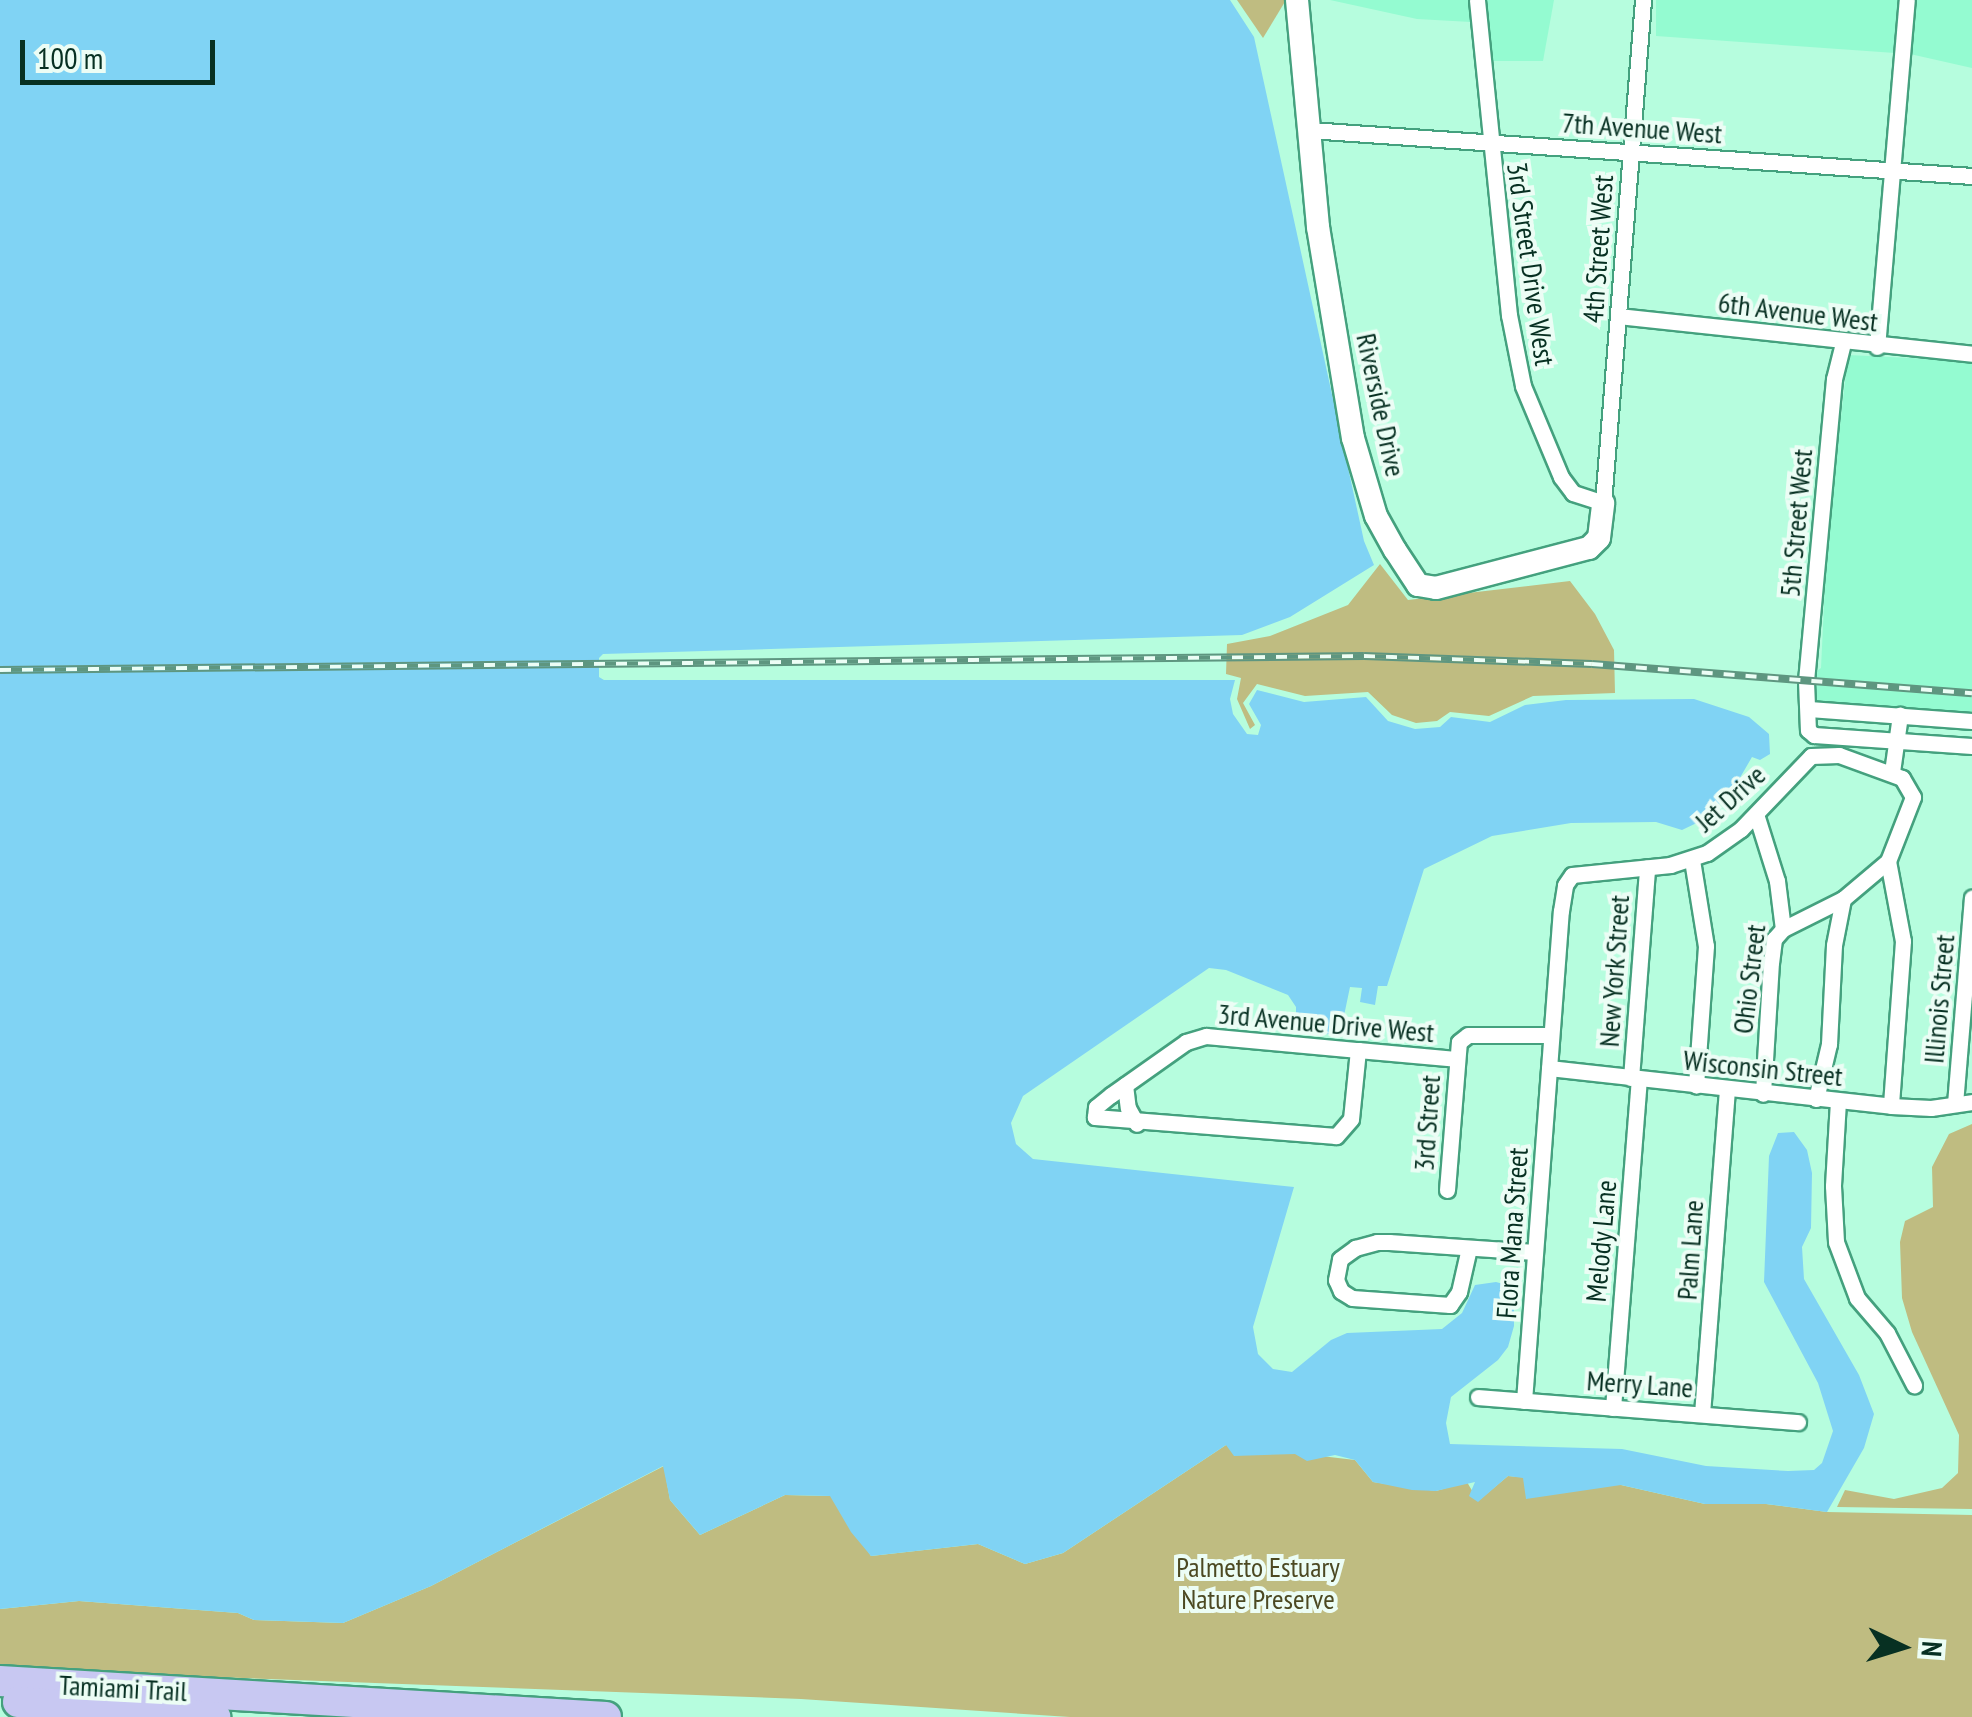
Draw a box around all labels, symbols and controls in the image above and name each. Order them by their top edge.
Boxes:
scale bar [25,20,220,82]
text: 100 m [37,38,103,77]
street label: 7th Avenue West [1560,106,1724,150]
street label: 3rd Street Drive West [1500,160,1562,368]
street label: 4th Street West [1576,174,1620,324]
street label: 6th Avenue West [1716,285,1880,339]
street label: Riverside Drive [1349,330,1413,480]
street label: 5th Street West [1773,447,1819,599]
street label: Jet Drive [1688,758,1772,838]
street label: New York Street [1592,893,1636,1049]
street label: Ohio Street [1726,922,1772,1036]
street label: Illinois Street [1917,933,1961,1065]
street label: 3rd Avenue Drive West [1216,997,1436,1049]
street label: Wisconsin Street [1682,1043,1844,1093]
street label: 3rd Street [1407,1074,1447,1172]
street label: Flora Mana Street [1489,1146,1535,1320]
street label: Melody Lane [1579,1178,1623,1304]
street label: Palm Lane [1670,1199,1710,1301]
street label: Merry Lane [1585,1363,1695,1405]
park label: Palmetto Estuary Nature Preserve [1176,1550,1340,1616]
north arrow [1852,1597,1952,1697]
text: N [1913,1640,1951,1658]
street label: Tamiami Trail [58,1668,188,1708]

